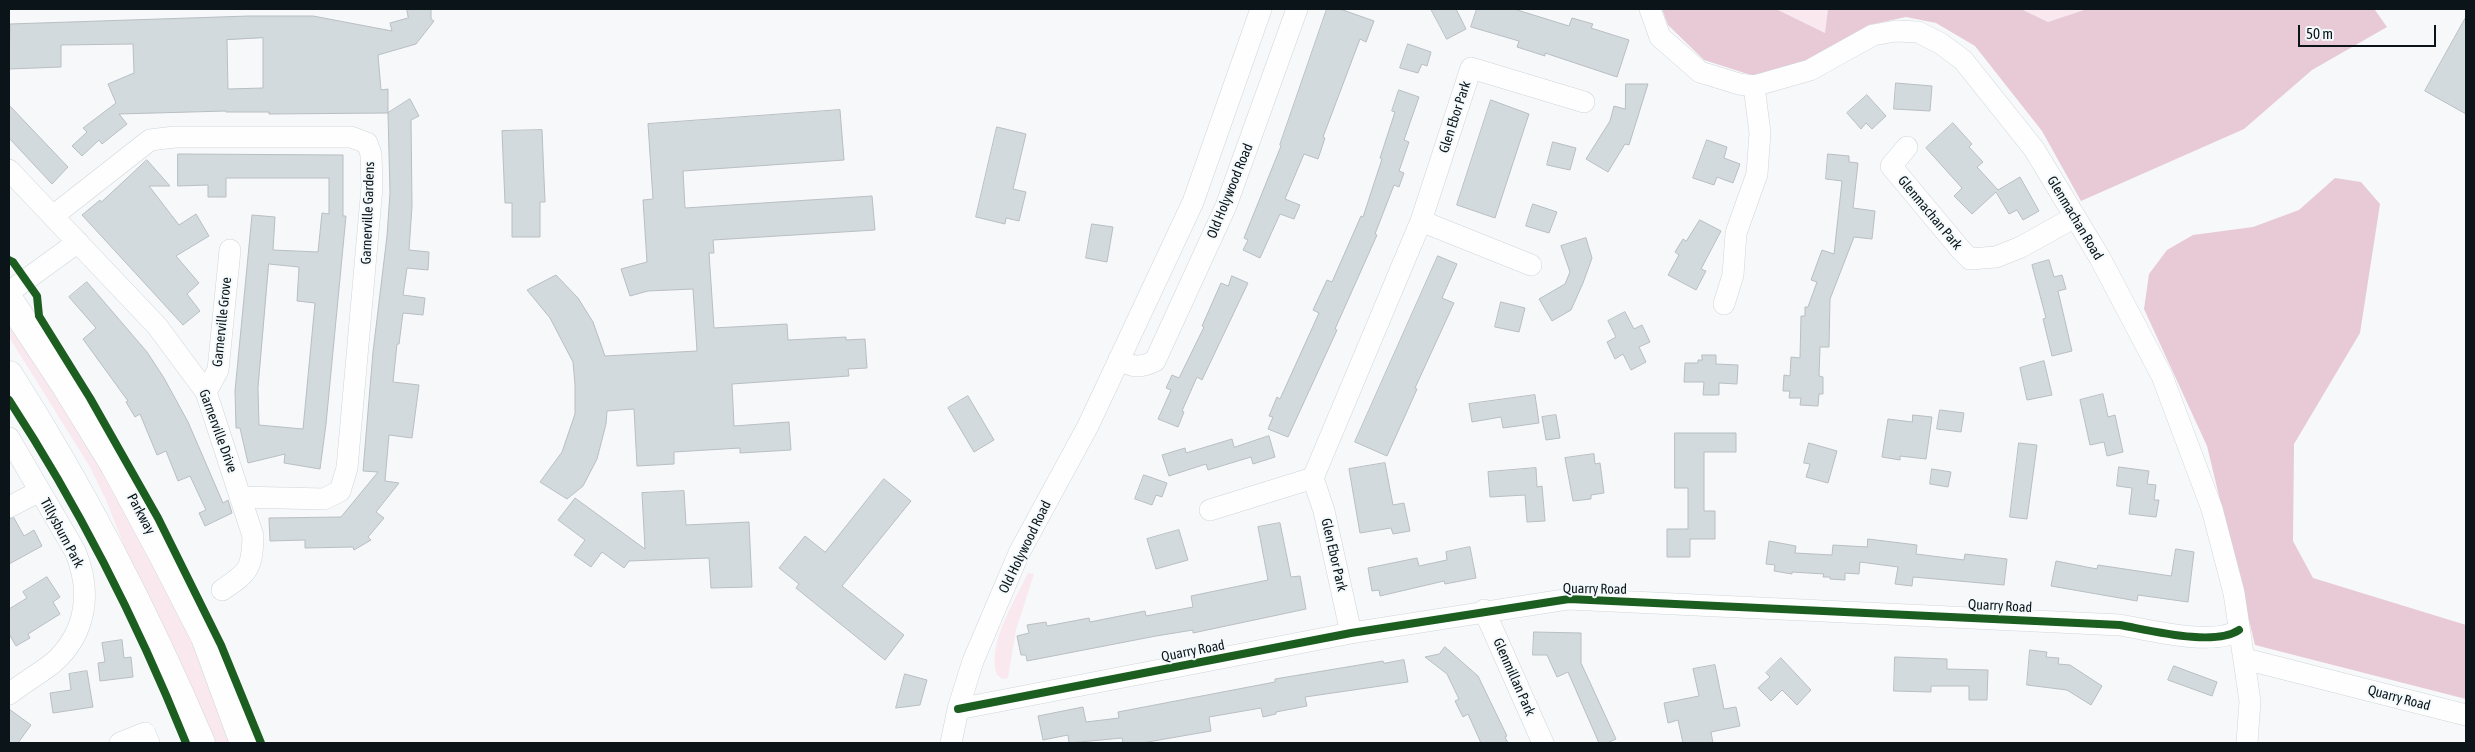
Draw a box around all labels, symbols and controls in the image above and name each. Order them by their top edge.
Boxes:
scale bar [2300,15,2438,47]
text: 50 m [2306,25,2333,42]
street label: Glen Ebor Park [1435,79,1475,155]
street label: Old Holywood Road [1203,141,1257,241]
street label: Garnerville Gardens [358,161,378,265]
street label: Glenmachan Park [1894,173,1966,253]
street label: Glenmachan Road [2043,173,2107,263]
street label: Garnerville Grove [209,276,235,368]
street label: Garnerville Drive [195,387,241,475]
street label: Parkway [123,491,159,537]
street label: Tillysburn Park [37,495,87,571]
street label: Old Holywood Road [995,498,1055,596]
street label: Glen Ebor Park [1317,517,1351,593]
street label: Quarry Road [1563,580,1627,598]
street label: Quarry Road [1968,596,2032,616]
street label: Glenmillan Park [1489,635,1539,719]
street label: Quarry Road [1160,637,1226,665]
street label: Quarry Road [2366,682,2432,714]

